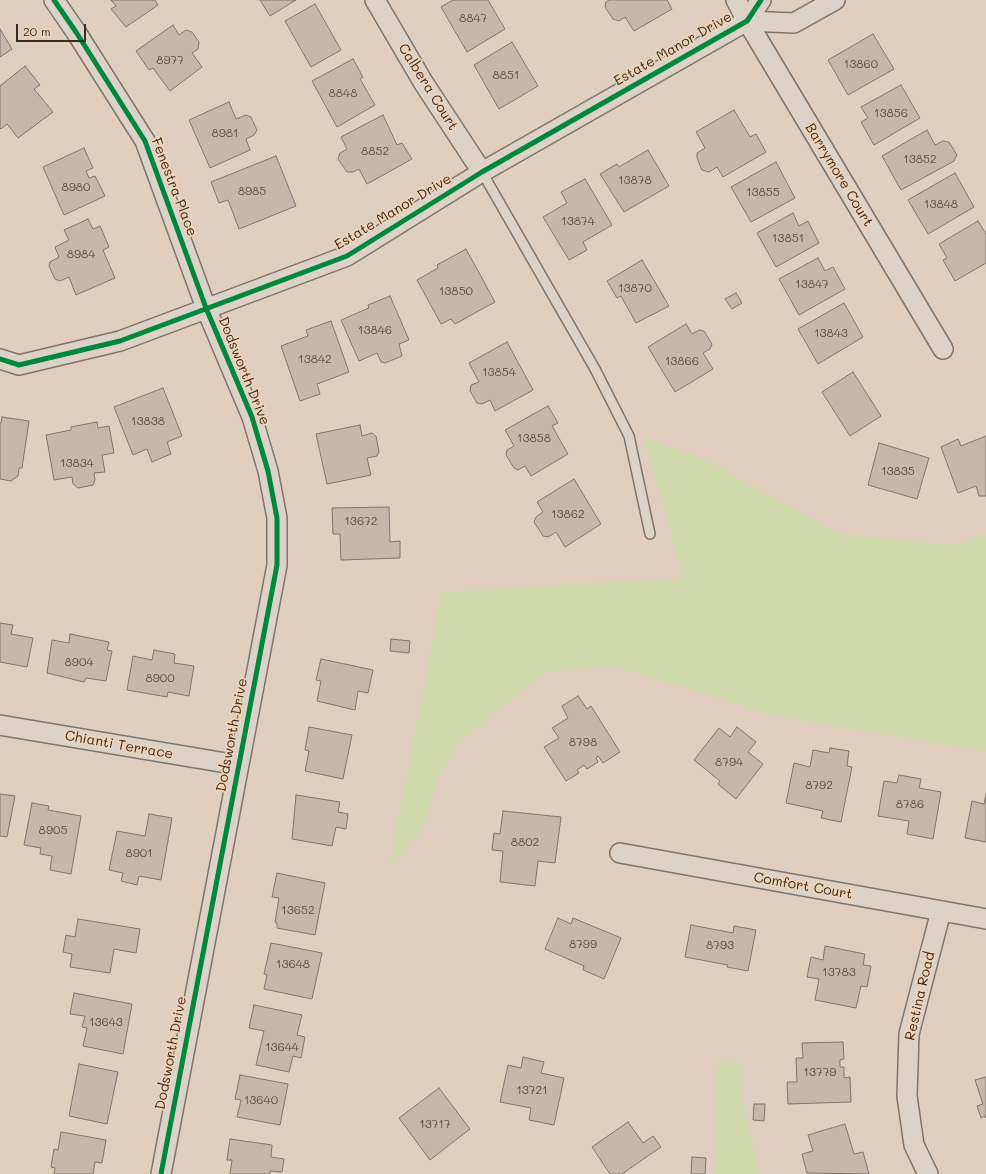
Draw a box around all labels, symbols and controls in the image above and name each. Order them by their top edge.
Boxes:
street label: Estate Manor Drive [611,8,735,90]
house number: 8847 [459,11,487,25]
scale bar [18,16,88,42]
text: 20 m [23,23,51,39]
street label: Calbera Court [395,40,461,134]
house number: 8977 [156,53,184,67]
house number: 13860 [844,57,878,71]
house number: 8851 [493,68,519,82]
house number: 8848 [329,86,357,100]
house number: 13856 [874,106,908,120]
street label: Barrymore Court [802,120,876,230]
house number: 8981 [212,126,238,140]
street label: Fenestra Place [148,136,200,238]
house number: 8852 [361,144,389,158]
house number: 13852 [903,152,937,166]
street label: Estate Manor Drive [331,170,455,254]
house number: 13878 [618,173,652,187]
house number: 8980 [61,180,91,194]
house number: 8985 [238,184,266,198]
house number: 13855 [746,185,780,199]
house number: 13848 [924,197,958,211]
house number: 13874 [561,214,595,228]
house number: 13851 [772,231,804,245]
house number: 8984 [67,247,95,261]
house number: 13847 [795,277,829,291]
house number: 13870 [618,281,652,295]
house number: 13850 [439,284,473,298]
street label: Dodsworth Drive [215,314,273,428]
house number: 13846 [358,323,392,337]
house number: 13843 [814,326,848,340]
house number: 13842 [298,352,332,366]
house number: 13866 [665,354,699,368]
house number: 13854 [482,365,516,379]
house number: 13838 [131,414,165,428]
house number: 13858 [517,431,551,445]
house number: 13834 [60,456,94,470]
house number: 13835 [881,464,915,478]
house number: 13862 [551,507,585,521]
house number: 13672 [345,514,377,528]
house number: 8904 [65,655,93,669]
house number: 8900 [145,671,175,685]
street label: Dodsworth Drive [213,677,251,793]
street label: Chianti Terrace [64,727,174,763]
house number: 8798 [569,735,597,749]
house number: 8794 [715,755,743,769]
house number: 8792 [805,778,833,792]
house number: 8786 [896,797,924,811]
house number: 8905 [39,823,67,837]
house number: 8802 [511,835,539,849]
house number: 8901 [125,846,153,860]
street label: Comfort Court [752,869,854,903]
house number: 13652 [281,903,315,917]
house number: 8799 [569,937,597,951]
house number: 8793 [706,938,734,952]
street label: Restina Road [902,950,938,1042]
house number: 13648 [276,957,310,971]
house number: 13783 [822,965,856,979]
street label: Dodsworth Drive [152,995,190,1111]
house number: 13643 [89,1015,123,1029]
house number: 13644 [265,1040,299,1054]
house number: 13779 [804,1065,836,1079]
house number: 13721 [516,1083,548,1097]
house number: 13640 [244,1093,278,1107]
house number: 13717 [419,1117,451,1131]

